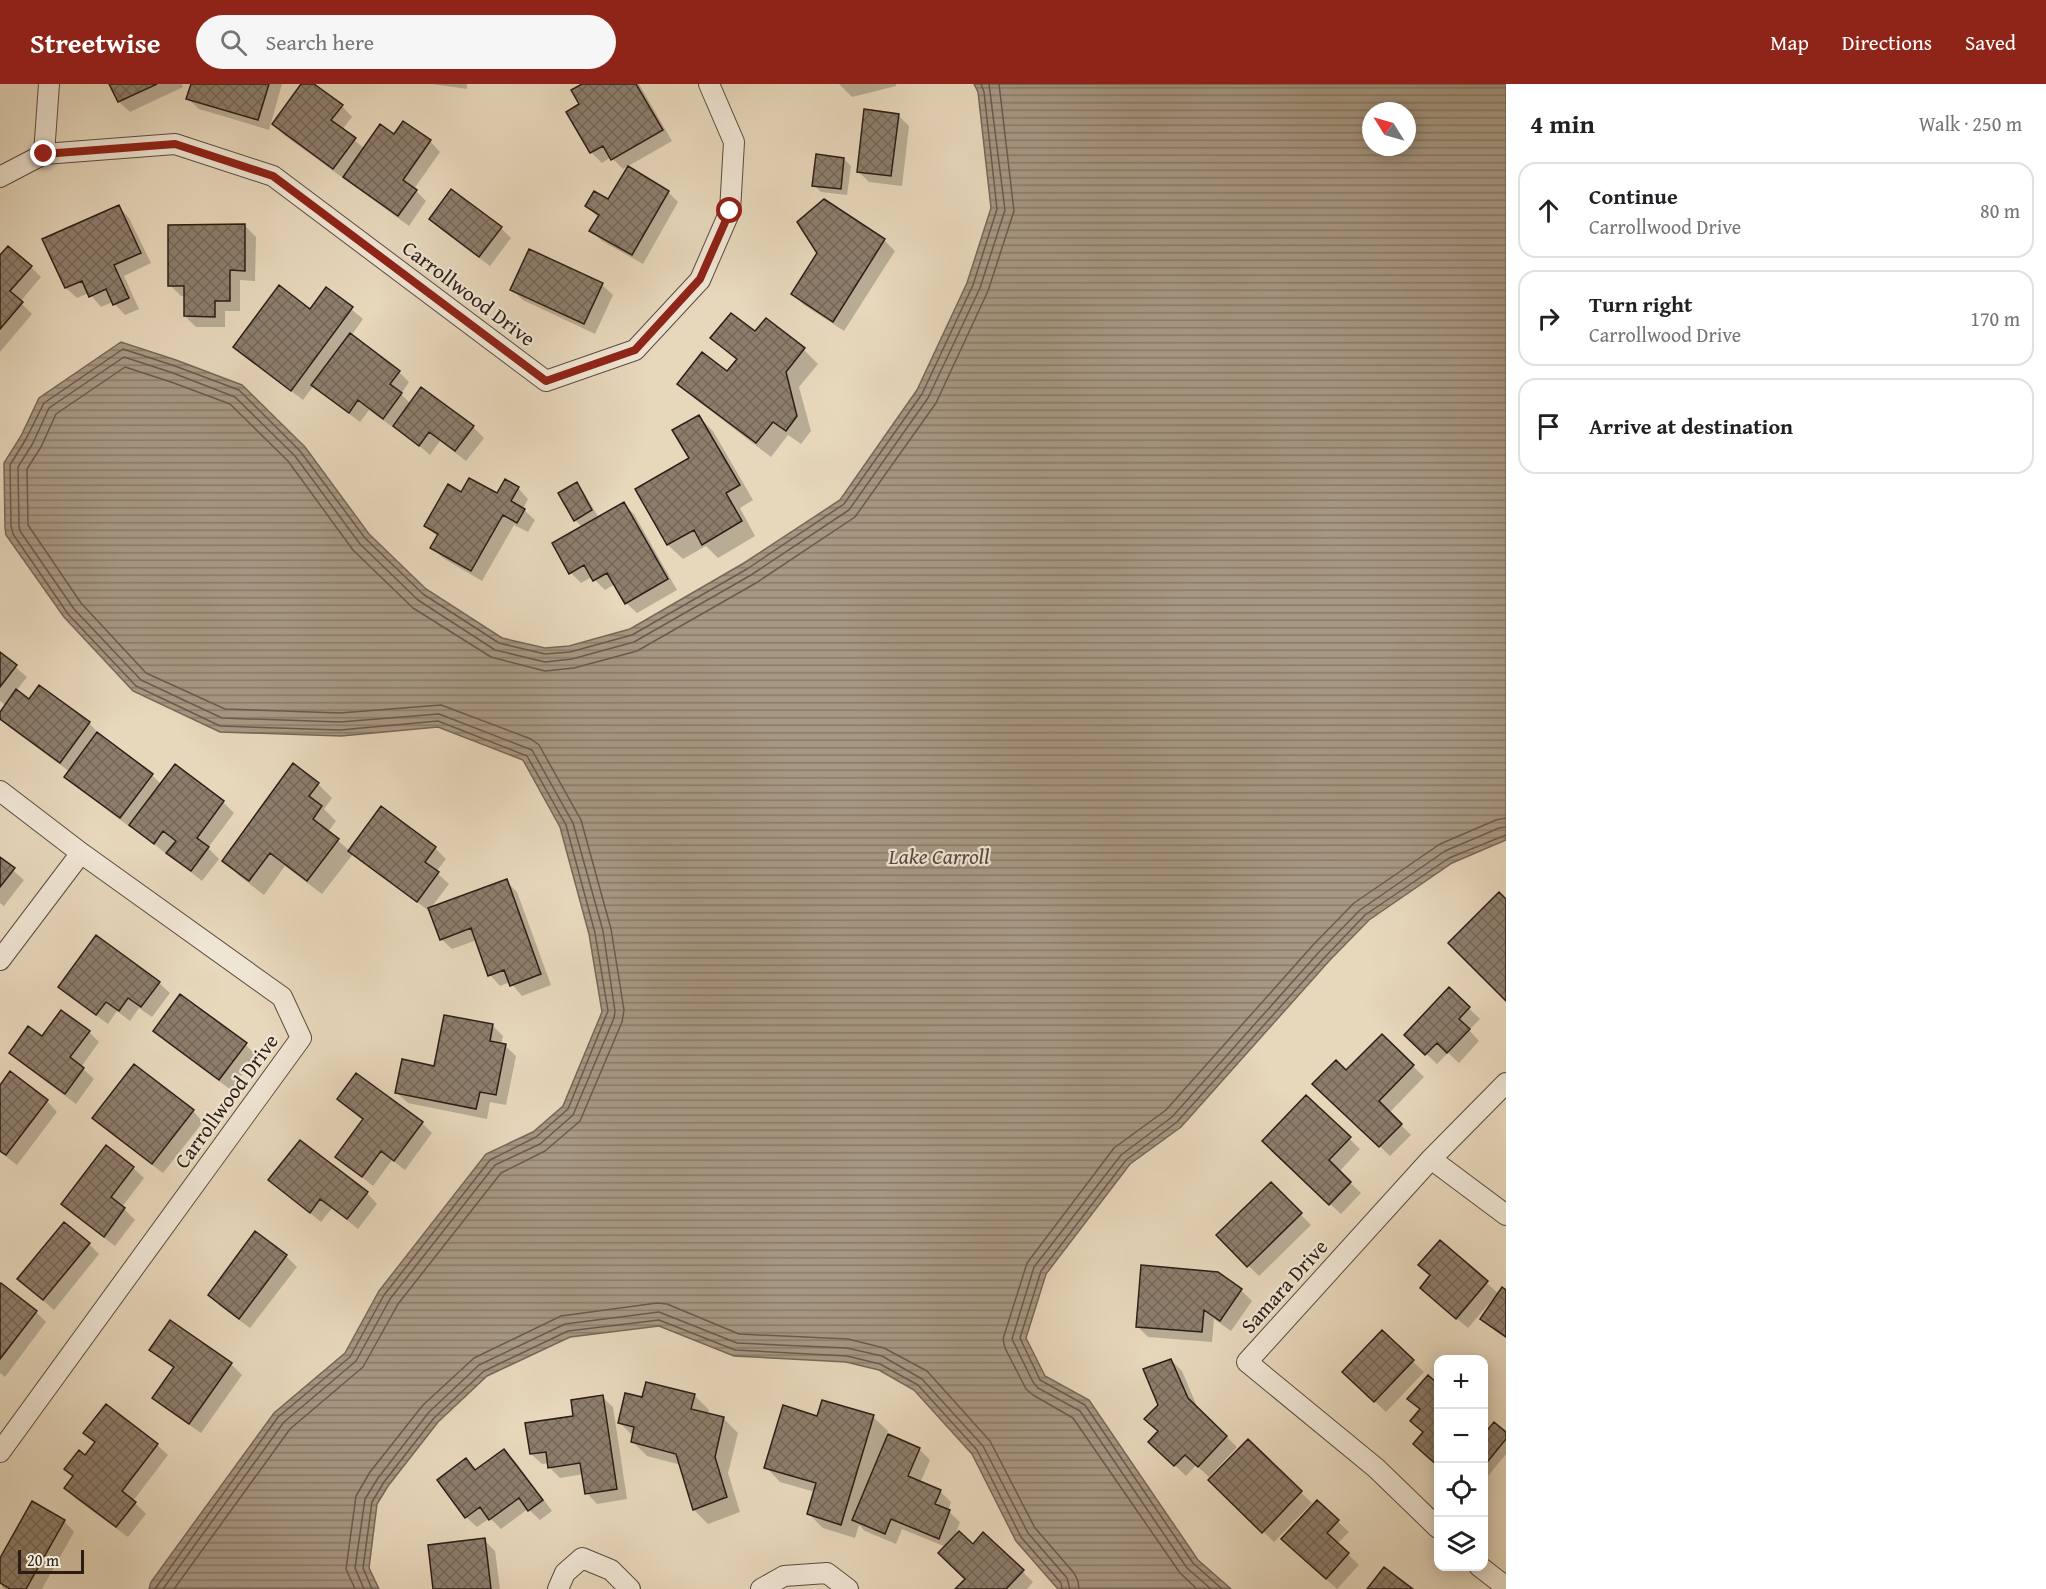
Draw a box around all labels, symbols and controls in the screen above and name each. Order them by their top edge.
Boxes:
search box [196,15,616,69]
text: Streetwise [30,22,160,63]
icon: search [217,26,250,59]
text: Search here [265,26,374,58]
text: Map [1770,27,1809,58]
text: Directions [1842,27,1932,58]
text: Saved [1965,27,2016,58]
north arrow [1362,102,1416,156]
text: 4 min [1530,104,1595,143]
text: Walk · 250 m [1919,109,2022,138]
route end [30,140,56,166]
text: Continue [1589,180,1678,212]
icon: ahead [1532,194,1565,227]
text: 80 m [1980,196,2020,225]
route start [716,197,742,223]
text: Carrollwood Drive [1589,212,1741,241]
street label: Carrollwood Drive [396,233,542,354]
text: Turn right [1589,288,1692,320]
icon: right [1532,302,1565,335]
text: 170 m [1970,304,2020,333]
text: Carrollwood Drive [1589,320,1741,349]
icon: arrive [1532,410,1565,443]
text: Arrive at destination [1589,410,1793,442]
water label: Lake Carroll [888,840,989,872]
street label: Carrollwood Drive [166,1027,286,1175]
street label: Samara Drive [1233,1232,1335,1340]
map controls [1434,1355,1488,1571]
button: + [1434,1355,1488,1409]
button: − [1434,1409,1488,1463]
button: locate [1434,1463,1488,1517]
button: layers [1434,1517,1488,1571]
scale bar [18,1547,84,1574]
text: 20 m [27,1548,59,1572]

